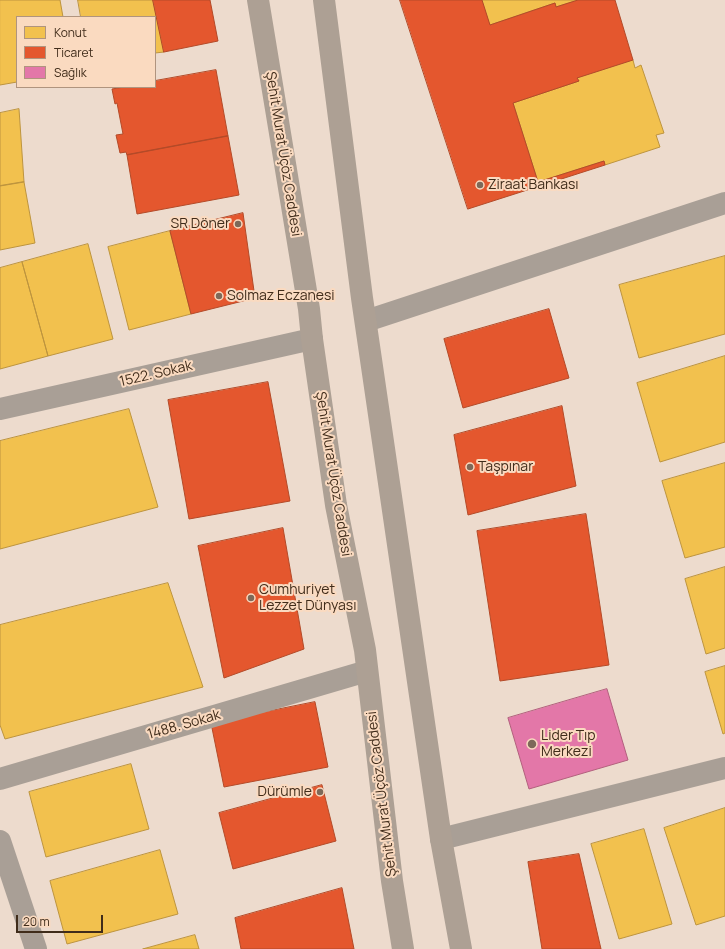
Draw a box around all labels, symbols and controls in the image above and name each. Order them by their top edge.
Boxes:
legend [16,16,156,88]
text: Konut [54,24,87,41]
text: Ticaret [54,44,93,61]
text: Sağlık [54,64,87,81]
street label: Şehit Murat Üçöz Caddesi [262,70,304,238]
place label: Ziraat Bankası [488,177,579,193]
marker: Ziraat Bankası [475,180,485,190]
place label: SR Döner [171,216,230,232]
marker: SR Döner [233,219,243,229]
place label: Solmaz Eczanesi [227,288,335,304]
marker: Solmaz Eczanesi [214,291,224,301]
street label: 1522. Sokak [118,357,194,391]
street label: Şehit Murat Üçöz Caddesi [312,390,354,558]
place label: Taşpınar [478,459,533,475]
marker: Taşpınar [465,462,475,472]
place label: Cumhuriyet Lezzet Dünyası [259,582,356,614]
marker: Cumhuriyet Lezzet Dünyası [246,593,256,603]
street label: 1488. Sokak [146,707,222,743]
street label: Şehit Murat Üçöz Caddesi [364,710,400,878]
place label: Lider Tıp Merkezi [541,728,596,760]
marker: Lider Tıp Merkezi [526,738,538,750]
place label: Dürümle [258,784,312,800]
marker: Dürümle [315,787,325,797]
scale bar [18,907,105,933]
text: 20 m [23,913,50,930]

